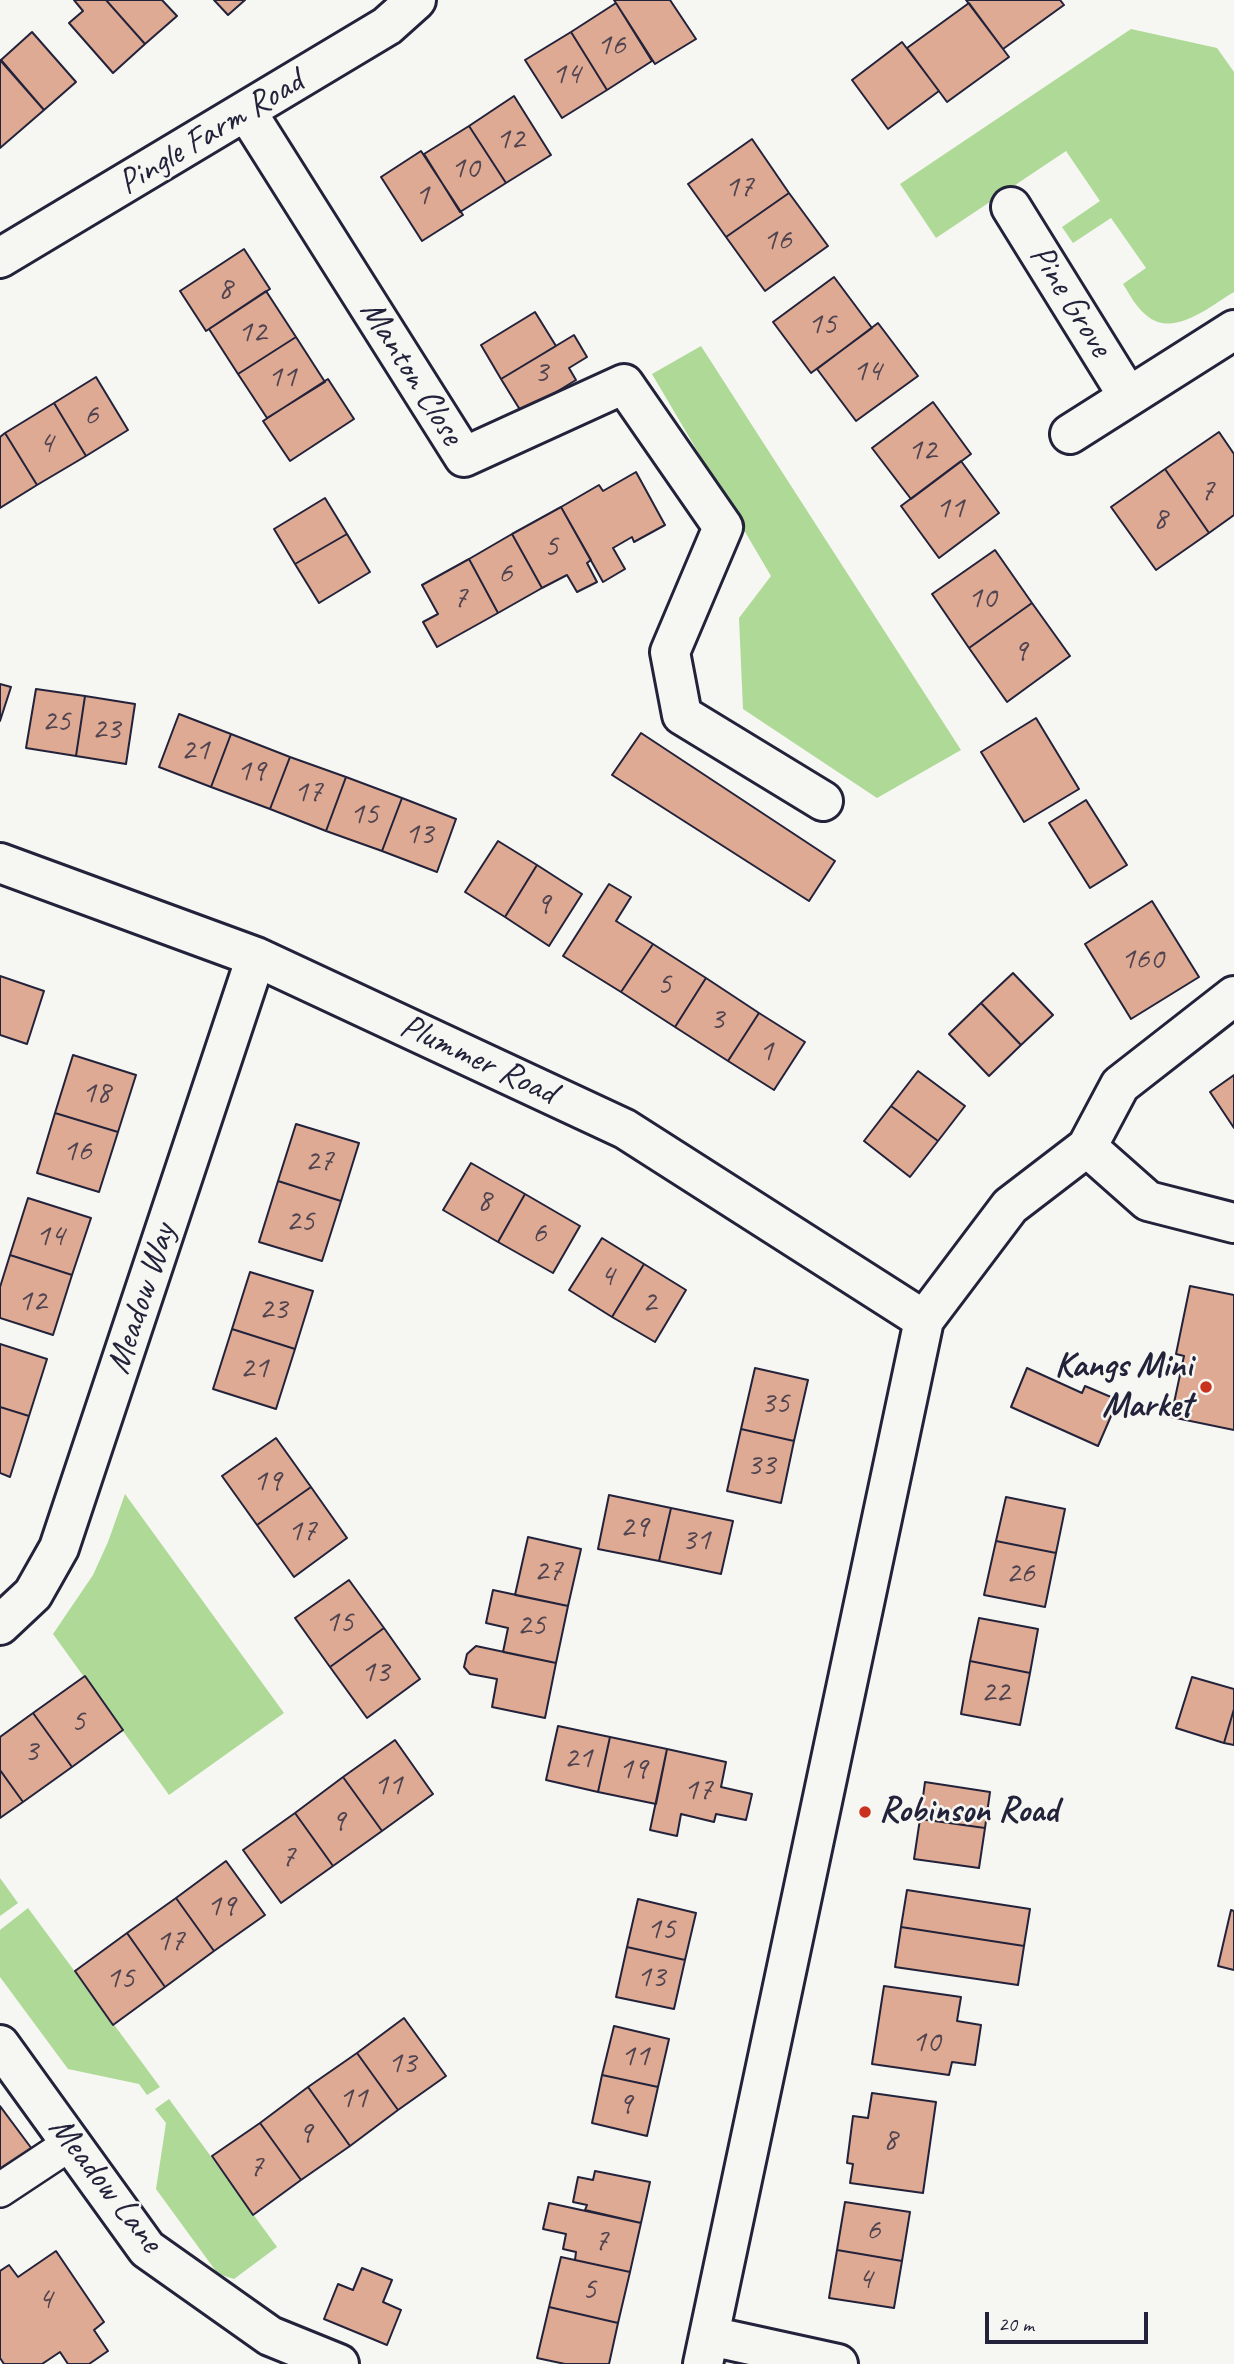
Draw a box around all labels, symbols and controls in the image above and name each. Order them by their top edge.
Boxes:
house number: 16 [597,27,625,65]
house number: 14 [552,56,580,94]
street label: Pingle Farm Road [111,61,311,205]
house number: 12 [496,121,524,159]
house number: 10 [451,150,479,188]
house number: 17 [725,169,753,207]
house number: 1 [415,177,429,215]
house number: 16 [763,222,791,260]
street label: Pine Grove [1019,237,1121,365]
house number: 8 [218,271,232,309]
street label: Manton Close [350,293,472,453]
house number: 15 [808,306,836,344]
house number: 12 [238,314,266,352]
house number: 14 [853,353,881,391]
house number: 3 [534,354,548,392]
house number: 11 [268,359,296,397]
house number: 6 [84,397,98,435]
house number: 4 [39,425,53,463]
house number: 12 [908,432,936,470]
house number: 7 [1200,473,1214,511]
house number: 11 [936,490,964,528]
house number: 8 [1153,501,1167,539]
house number: 5 [544,528,558,566]
house number: 6 [498,555,512,593]
house number: 7 [453,580,467,618]
house number: 10 [968,580,996,618]
house number: 9 [1013,633,1027,671]
house number: 25 [42,703,70,741]
house number: 23 [92,711,120,749]
house number: 21 [181,732,209,770]
house number: 19 [237,753,265,791]
house number: 17 [294,774,322,812]
house number: 15 [350,796,378,834]
house number: 13 [405,816,433,854]
house number: 9 [536,886,550,924]
house number: 160 [1120,941,1164,979]
house number: 5 [657,966,671,1004]
house number: 3 [710,1001,724,1039]
street label: Plummer Road [393,1006,563,1114]
house number: 1 [759,1033,773,1071]
house number: 18 [82,1075,110,1113]
house number: 16 [63,1133,91,1171]
house number: 27 [305,1143,333,1181]
house number: 8 [477,1183,491,1221]
house number: 25 [286,1203,314,1241]
house number: 6 [532,1215,546,1253]
house number: 14 [36,1218,64,1256]
street label: Meadow Way [98,1219,186,1379]
house number: 4 [600,1258,614,1296]
house number: 12 [18,1283,46,1321]
house number: 2 [642,1284,656,1322]
house number: 23 [259,1291,287,1329]
place label: Kangs Mini Market [1055,1346,1192,1428]
house number: 21 [240,1350,268,1388]
marker: Kangs Mini Market [1198,1379,1214,1395]
house number: 35 [761,1385,789,1423]
house number: 33 [747,1447,775,1485]
house number: 19 [253,1463,281,1501]
house number: 29 [620,1509,648,1547]
house number: 17 [288,1513,316,1551]
house number: 31 [682,1522,710,1560]
house number: 27 [534,1553,562,1591]
house number: 26 [1006,1555,1034,1593]
house number: 15 [325,1604,353,1642]
house number: 25 [517,1607,545,1645]
house number: 13 [361,1654,389,1692]
house number: 22 [981,1674,1009,1712]
house number: 5 [71,1703,85,1741]
house number: 3 [24,1733,38,1771]
house number: 21 [564,1740,592,1778]
house number: 19 [619,1751,647,1789]
house number: 11 [374,1767,402,1805]
house number: 17 [684,1772,712,1810]
place label: Robinson Road [879,1791,1058,1833]
house number: 9 [331,1803,345,1841]
marker: Robinson Road [857,1804,873,1820]
house number: 7 [281,1839,295,1877]
house number: 19 [207,1888,235,1926]
house number: 15 [647,1911,675,1949]
house number: 17 [156,1923,184,1961]
house number: 13 [637,1959,665,1997]
house number: 15 [106,1960,134,1998]
house number: 10 [912,2024,940,2062]
house number: 11 [621,2038,649,2076]
house number: 13 [388,2045,416,2083]
house number: 11 [339,2080,367,2118]
house number: 9 [618,2086,632,2124]
street label: Meadow Lane [39,2109,171,2261]
house number: 9 [298,2115,312,2153]
house number: 8 [883,2122,897,2160]
house number: 7 [249,2149,263,2187]
house number: 6 [866,2212,880,2250]
house number: 7 [594,2223,608,2261]
house number: 4 [858,2261,872,2299]
house number: 5 [582,2271,596,2309]
house number: 4 [38,2281,52,2319]
scale bar [989,2298,1152,2342]
text: 20 m [998,2311,1034,2337]

